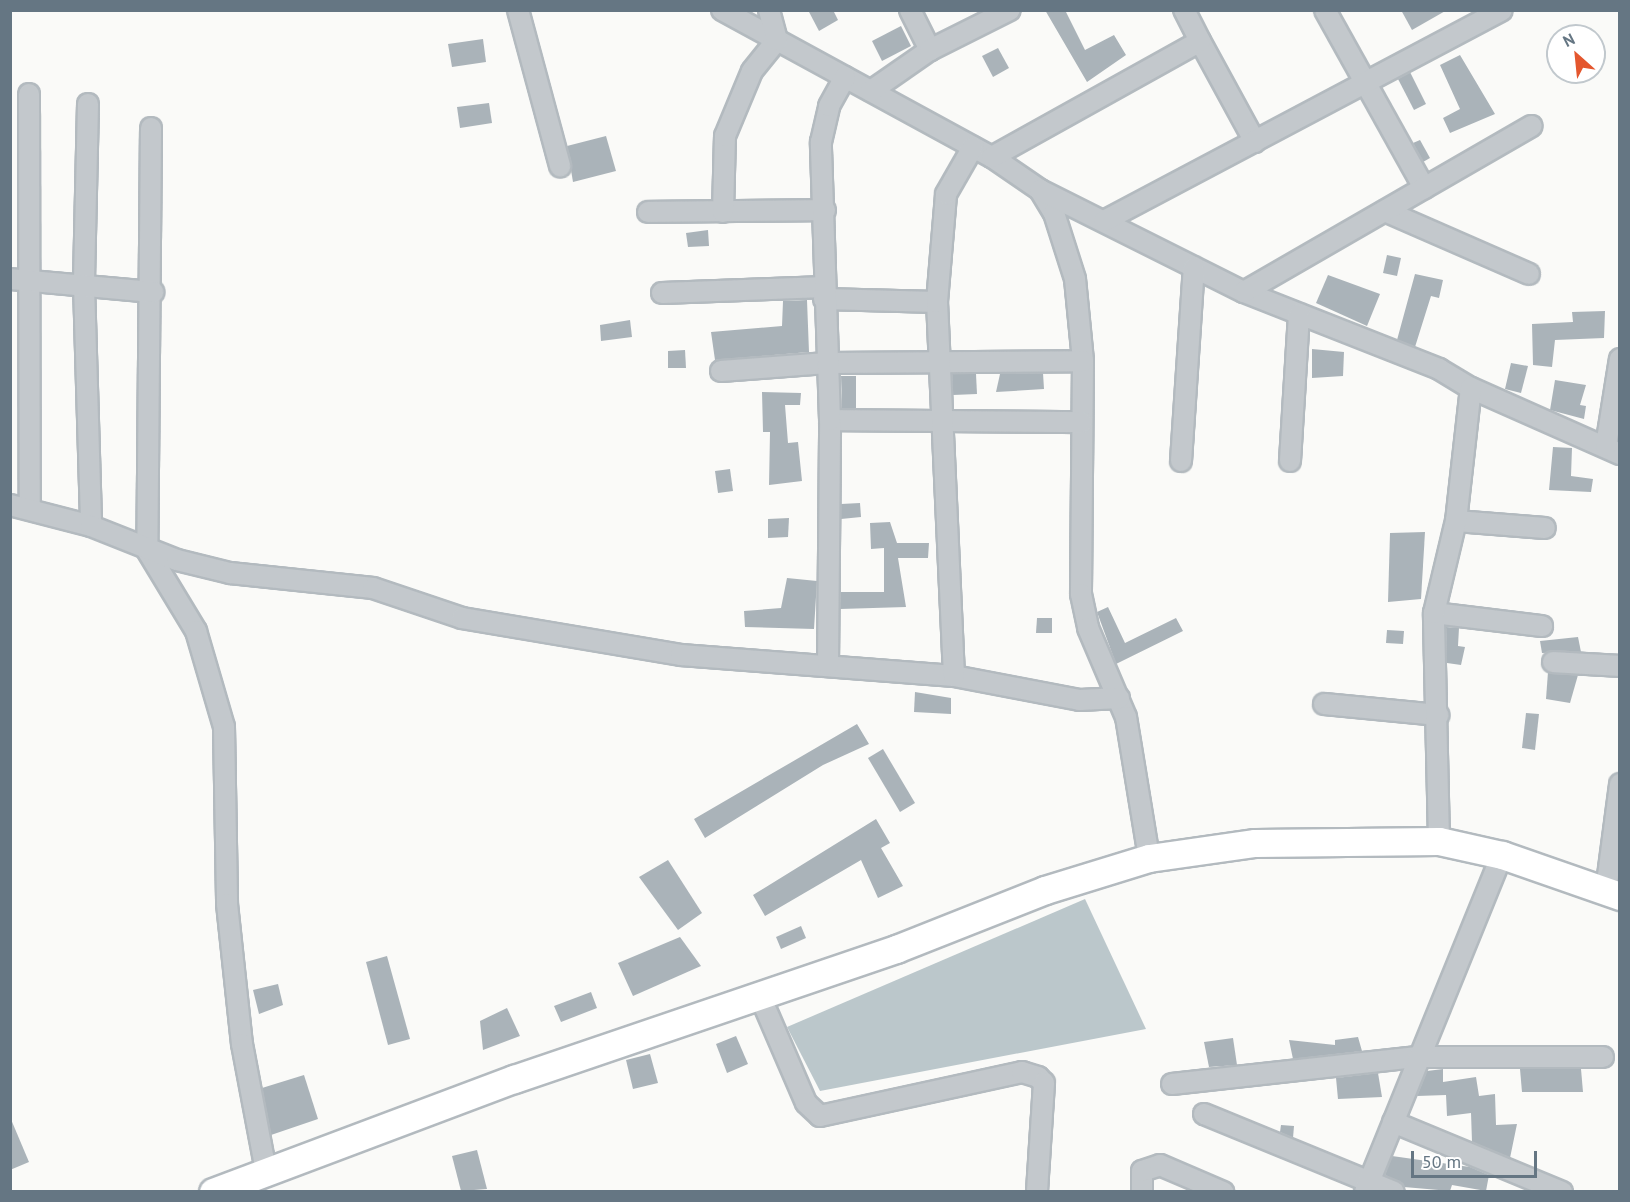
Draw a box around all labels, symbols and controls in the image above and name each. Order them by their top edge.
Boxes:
north arrow [1546,24,1606,84]
text: N [1560,28,1578,51]
scale bar [1414,1139,1540,1177]
text: 50 m [1422,1150,1461,1173]

